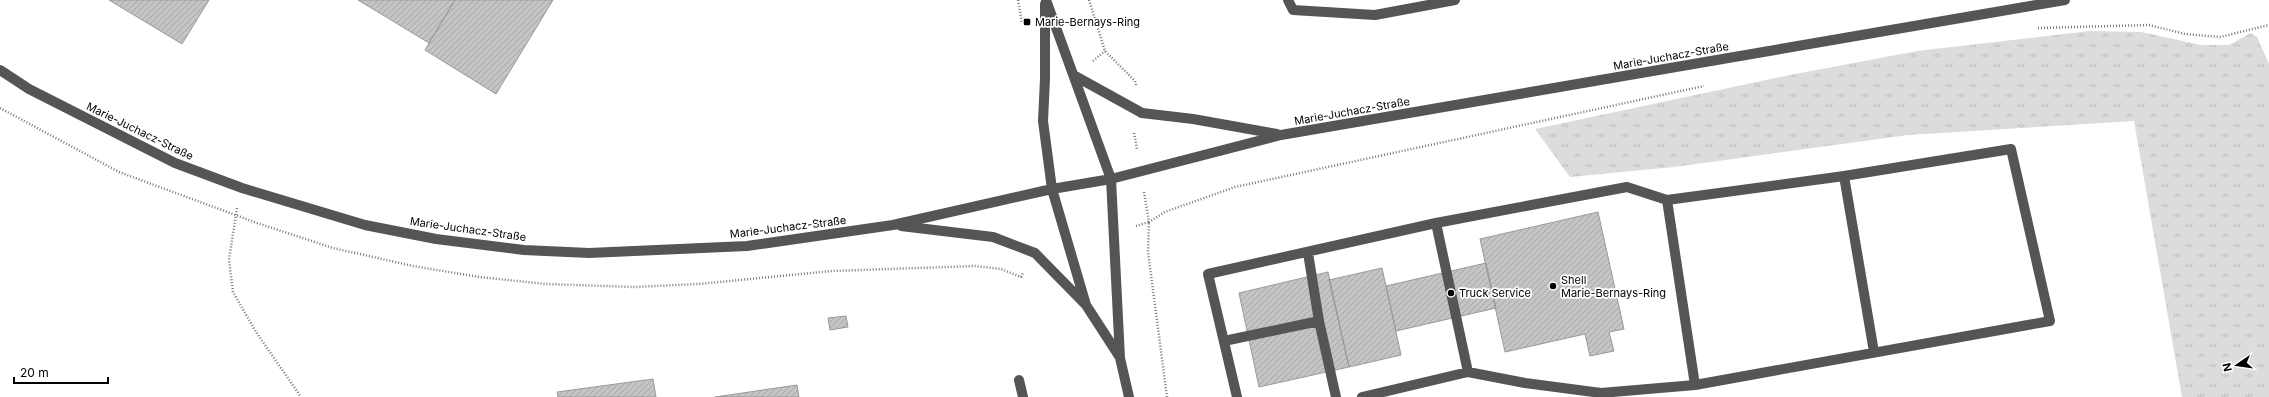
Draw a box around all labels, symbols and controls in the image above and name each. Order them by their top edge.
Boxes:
place label: Marie-Bernays-Ring [1035,15,1140,29]
marker: Marie-Bernays-Ring [1022,17,1032,27]
street label: Marie-Juchacz-Straße [1612,39,1730,73]
street label: Marie-Juchacz-Straße [1293,94,1411,128]
street label: Marie-Juchacz-Straße [84,99,196,163]
street label: Marie-Juchacz-Straße [729,213,847,241]
street label: Marie-Juchacz-Straße [409,214,527,244]
place label: Shell Marie-Bernays-Ring [1561,273,1666,300]
marker: Shell Marie-Bernays-Ring [1548,281,1558,291]
place label: Truck Service [1459,286,1531,300]
marker: Truck Service [1446,288,1456,298]
north arrow [2217,345,2257,385]
scale bar [14,359,108,385]
text: N [2219,362,2235,373]
text: 20 m [20,365,49,380]

